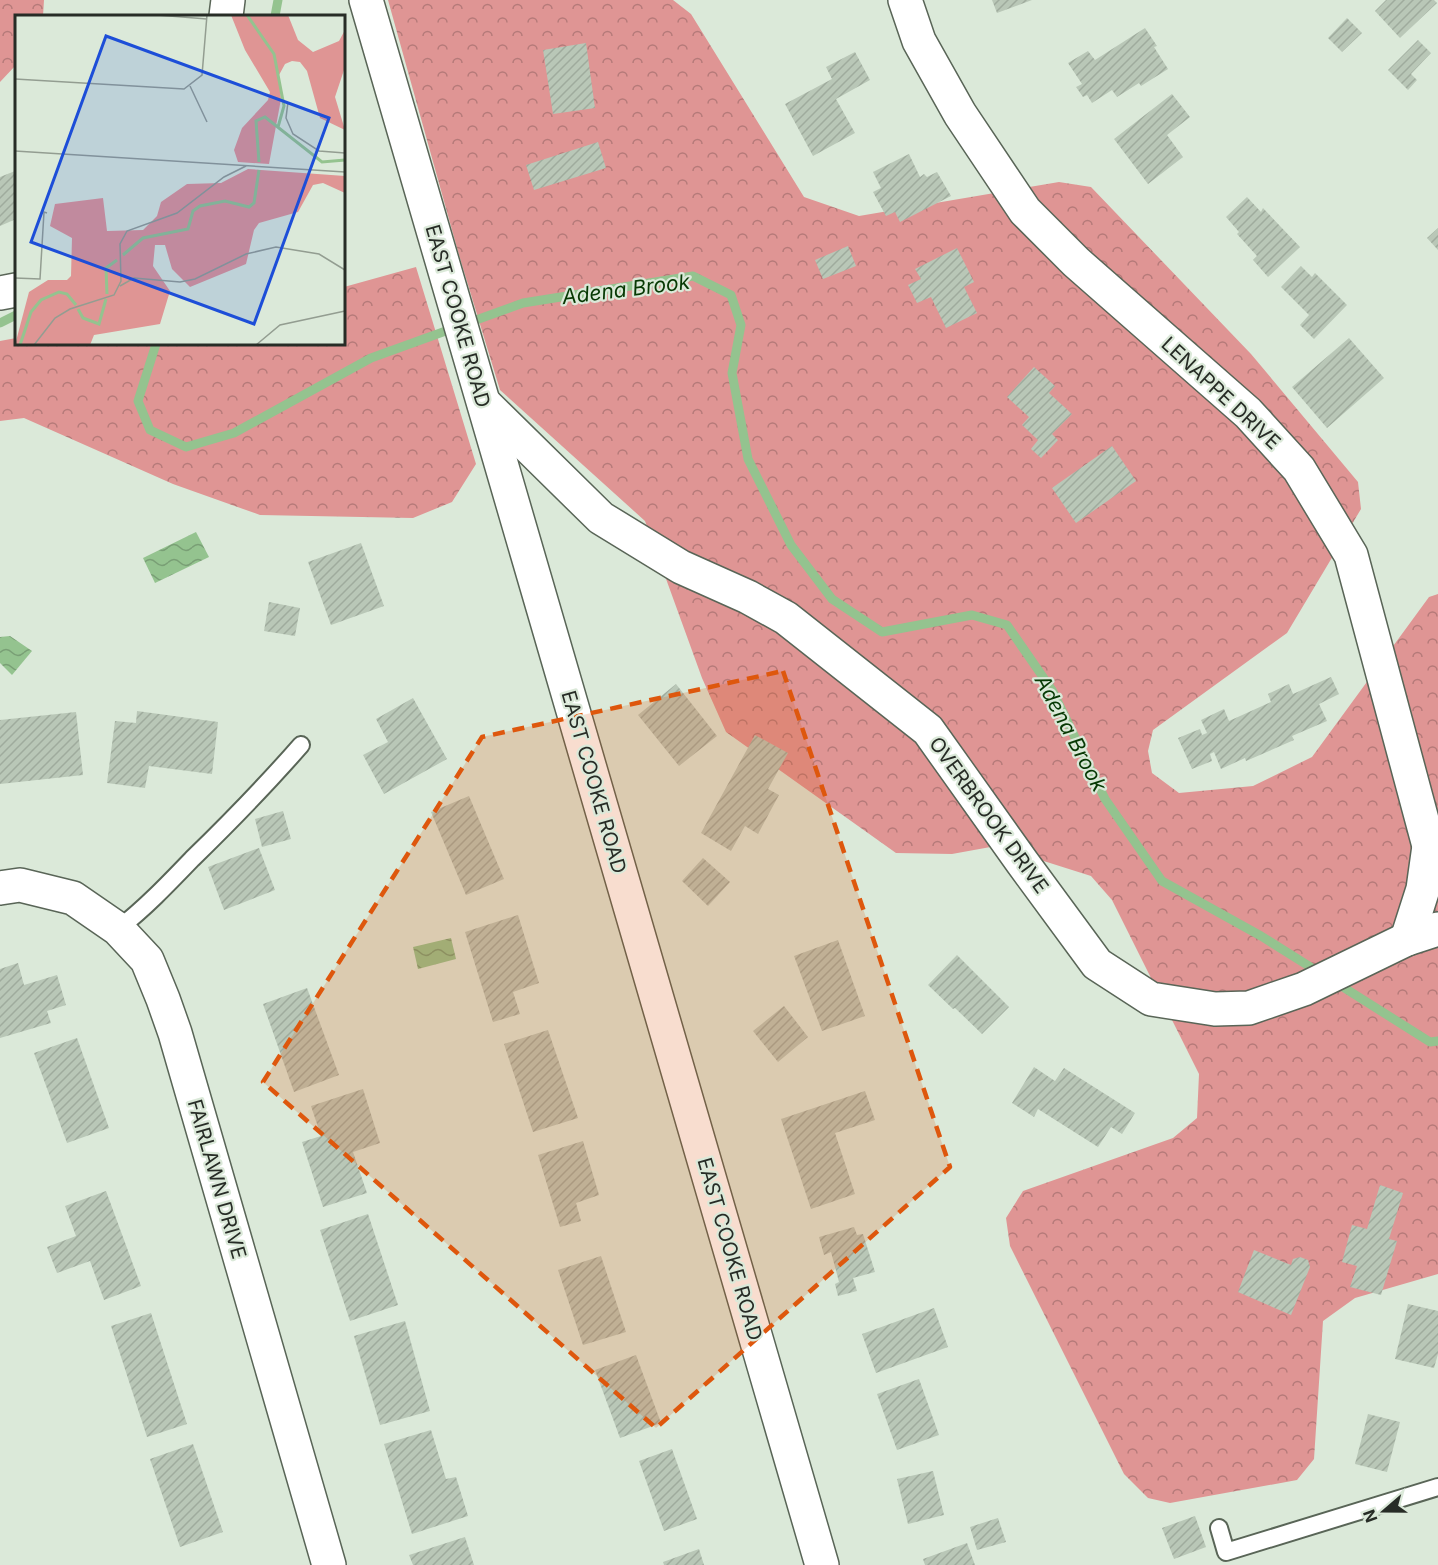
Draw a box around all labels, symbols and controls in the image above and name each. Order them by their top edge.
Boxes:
inset map [15,15,345,345]
street label: EAST COOKE ROAD [420,222,496,410]
water label: Adena Brook [560,269,692,309]
street label: LENAPPE DRIVE [1157,332,1285,454]
water label: Adena Brook [1029,669,1112,796]
street label: EAST COOKE ROAD [556,688,632,876]
street label: OVERBROOK DRIVE [924,732,1054,898]
street label: FAIRLAWN DRIVE [183,1096,251,1262]
street label: EAST COOKE ROAD [692,1155,768,1343]
north arrow [1354,1481,1414,1541]
text: N [1358,1507,1381,1525]

